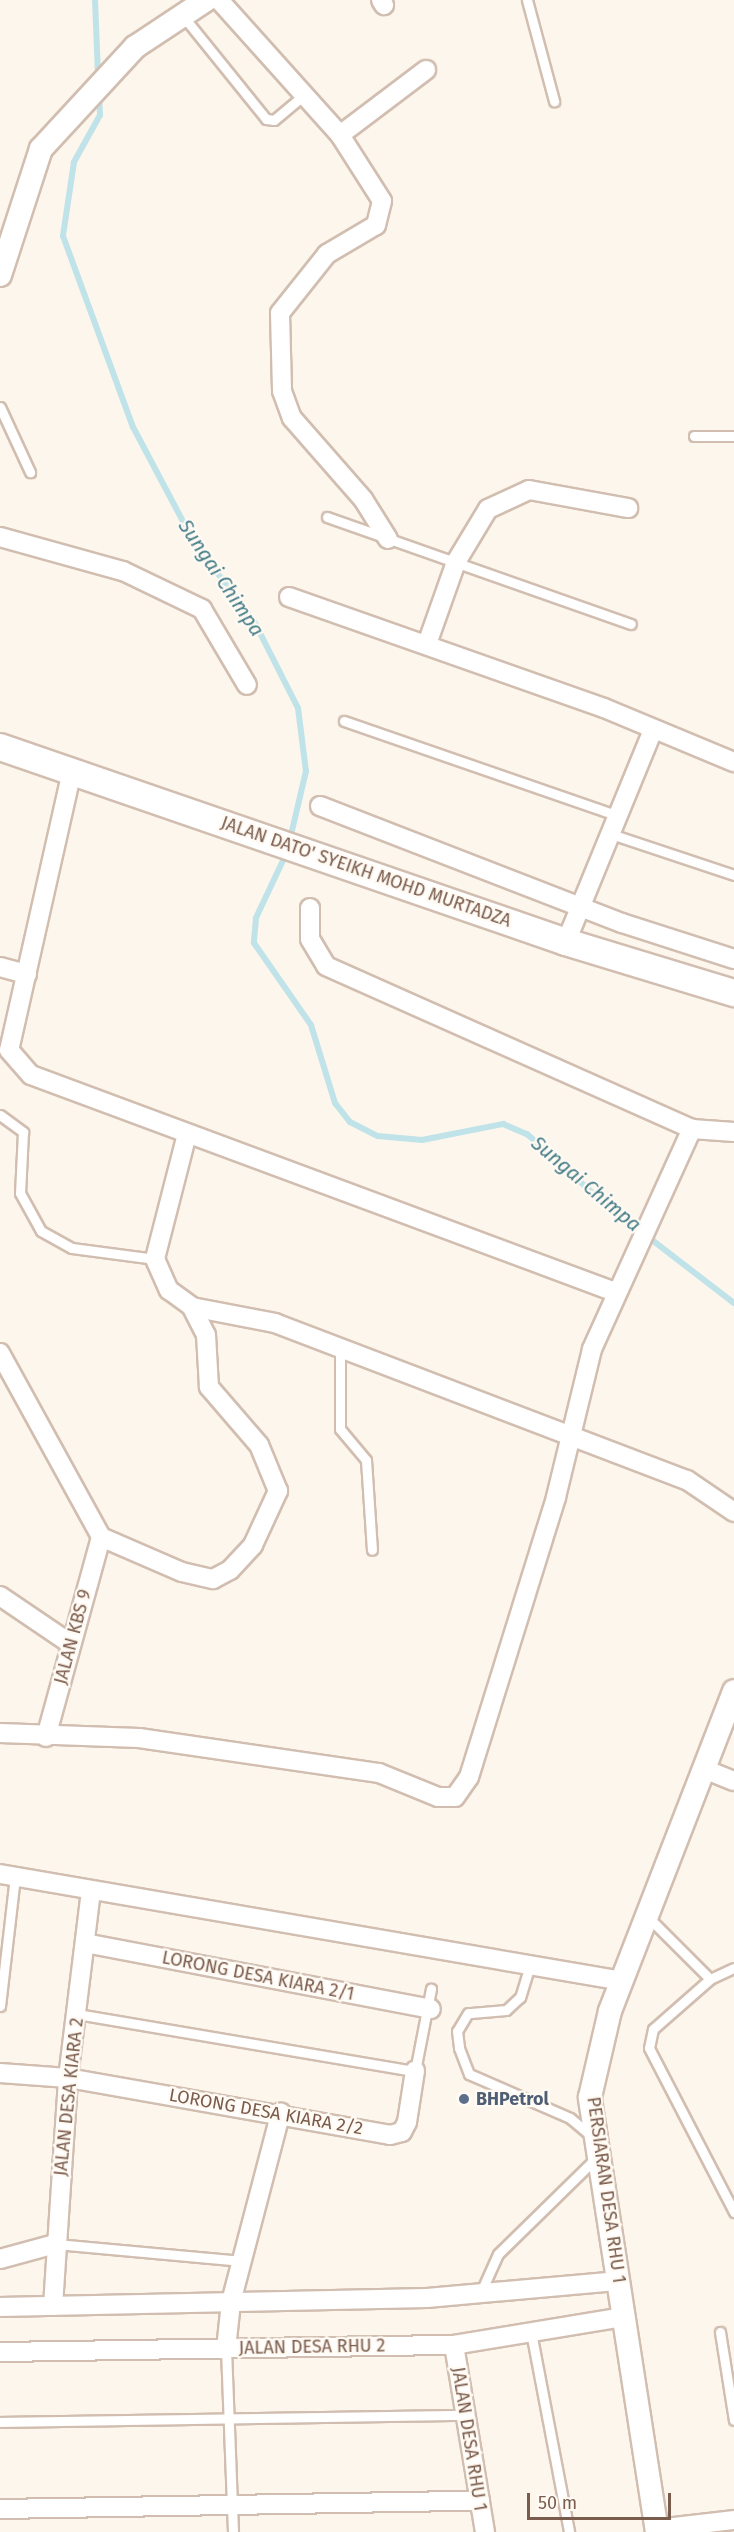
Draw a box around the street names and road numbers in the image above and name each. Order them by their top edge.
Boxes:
street label: JALAN DATO' SYEIKH MOHD MURTADZA [218,812,514,932]
street label: JALAN KBS 9 [50,1587,96,1687]
street label: LORONG DESA KIARA 2/1 [160,1947,356,2005]
street label: JALAN DESA KIARA 2 [50,2017,88,2177]
street label: LORONG DESA KIARA 2/2 [167,2084,365,2140]
street label: PERSIARAN DESA RHU 1 [582,2095,630,2285]
street label: JALAN DESA RHU 2 [238,2335,386,2359]
street label: JALAN DESA RHU 1 [447,2365,491,2513]

